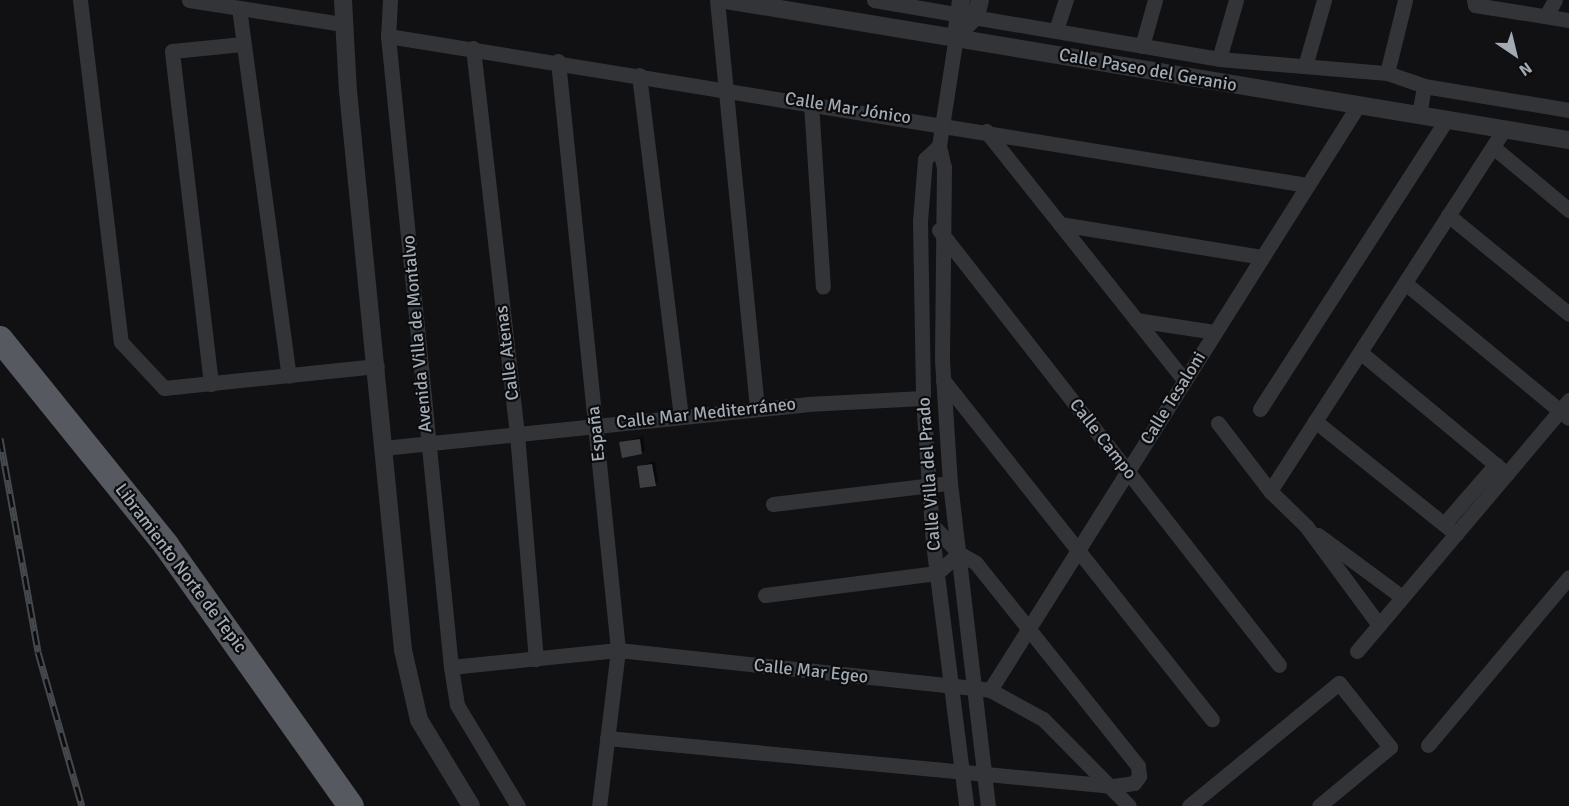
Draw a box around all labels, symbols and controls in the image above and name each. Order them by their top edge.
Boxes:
north arrow [1485,24,1545,84]
street label: Calle Paseo del Geranio [1057,44,1239,96]
text: N [1515,57,1536,80]
street label: Calle Mar Jónico [784,87,912,129]
street label: Avenida Villa de Montalvo [398,235,436,433]
street label: Calle Atenas [490,304,524,402]
street label: Calle Tesaloni [1136,348,1210,448]
street label: Calle Mar Mediterráneo [615,393,797,433]
street label: Calle Campo [1065,394,1141,484]
street label: Calle Villa del Prado [913,396,945,552]
street label: España [582,405,610,463]
street label: Libramiento Norte de Tepic [110,479,252,657]
street label: Calle Mar Egeo [753,654,869,688]

